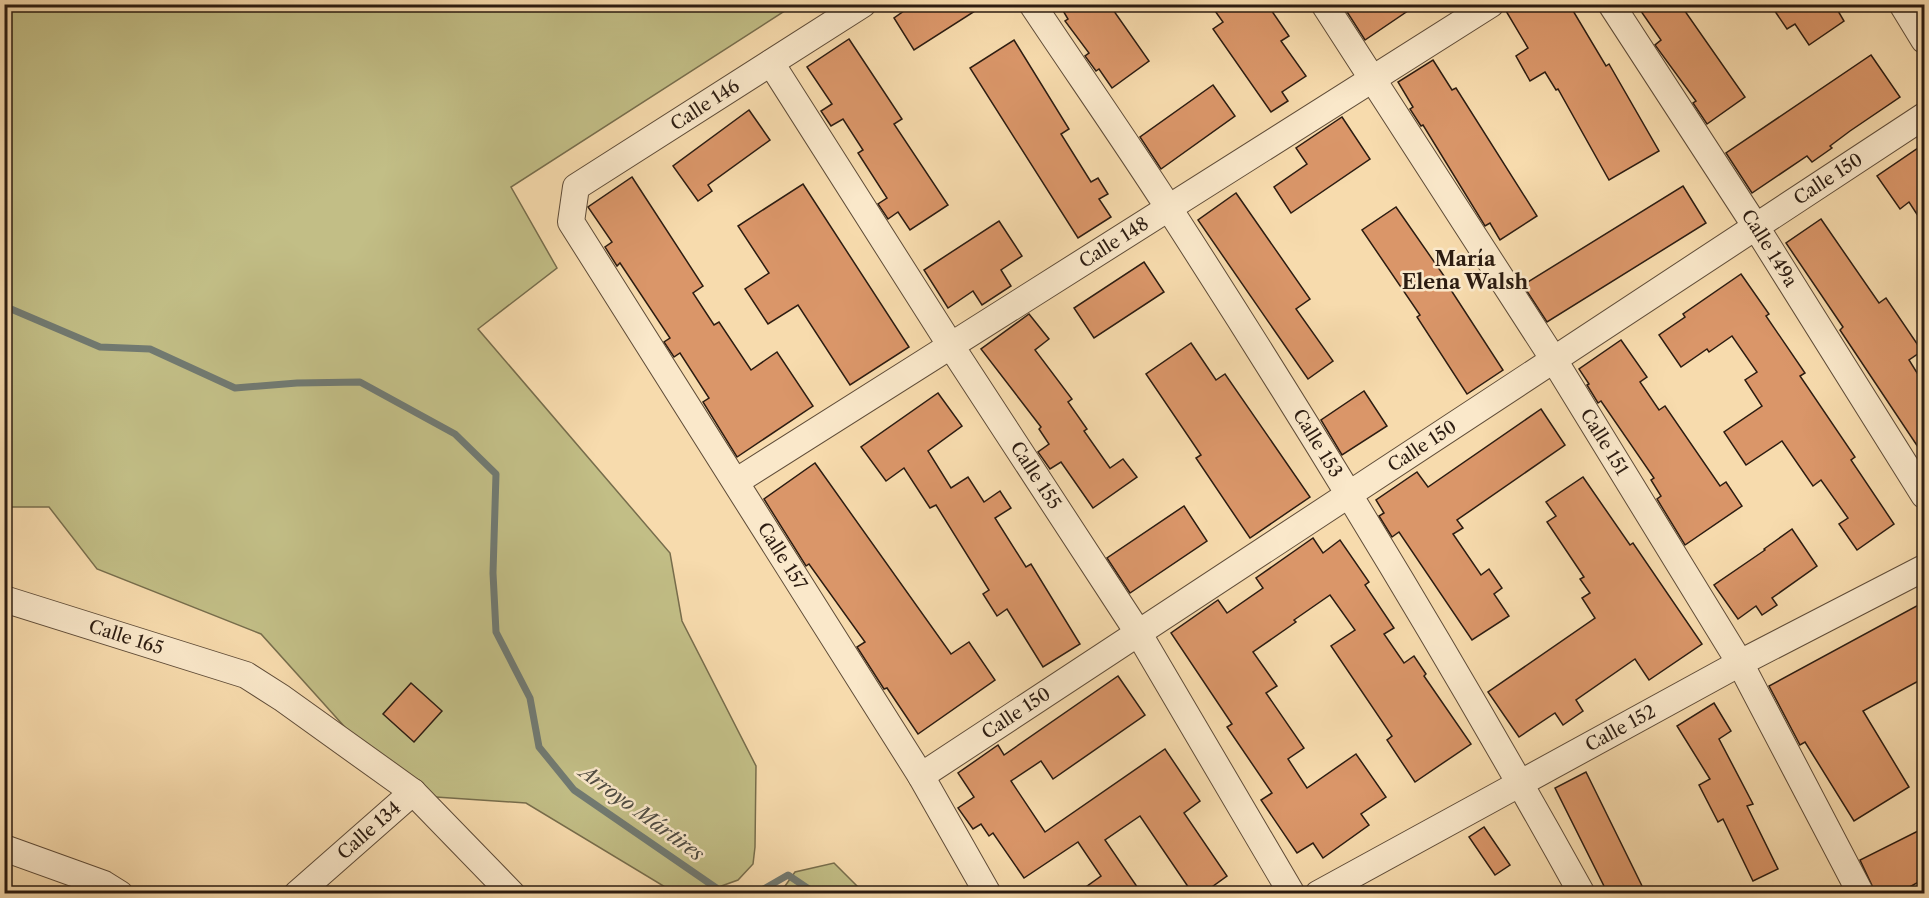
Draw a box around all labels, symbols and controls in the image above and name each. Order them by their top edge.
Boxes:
street label: Calle 146 [667,75,743,135]
street label: Calle 150 [1790,148,1867,210]
street label: Calle 149a [1737,205,1802,291]
street label: Calle 148 [1075,212,1153,273]
district label: María Elena Walsh [1402,247,1529,294]
street label: Calle 153 [1288,405,1347,482]
street label: Calle 151 [1576,405,1633,480]
street label: Calle 150 [1384,416,1461,477]
street label: Calle 155 [1005,438,1066,513]
street label: Calle 157 [753,518,812,594]
street label: Calle 165 [86,615,166,659]
street label: Calle 150 [978,683,1055,744]
street label: Calle 152 [1582,700,1660,756]
water label: Arroyo Mártires [573,758,709,866]
street label: Calle 134 [333,797,405,864]

